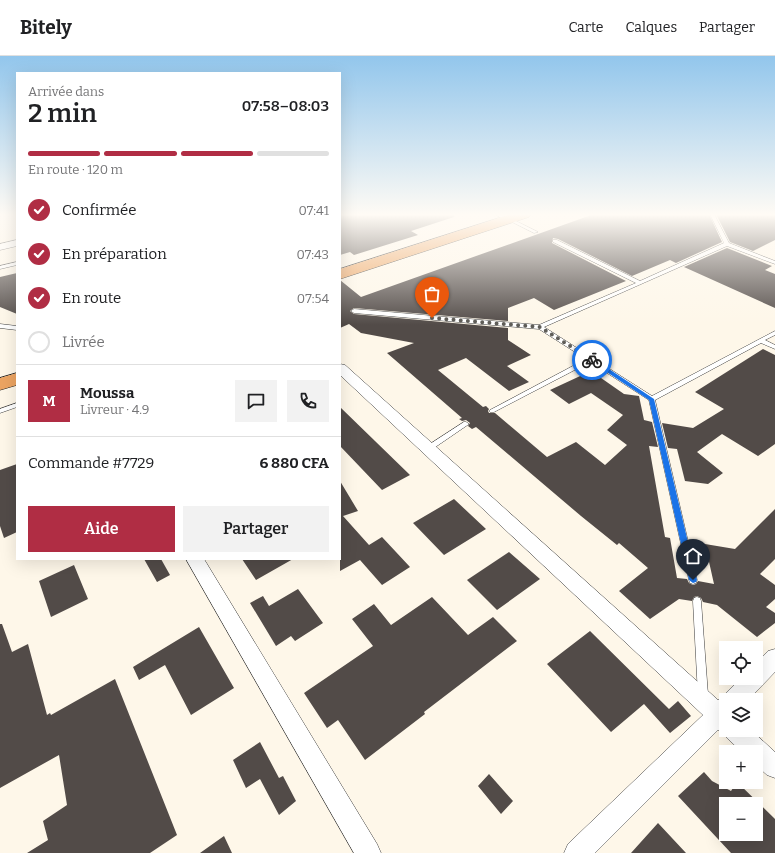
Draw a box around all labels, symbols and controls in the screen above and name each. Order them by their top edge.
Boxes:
text: Bitely [20,16,72,39]
text: Carte [568,19,604,36]
text: Calques [626,19,677,36]
text: Partager [699,19,755,36]
text: Arrivée dans [28,84,104,99]
text: 07:58–08:03 [242,97,329,115]
text: 2 min [28,98,97,129]
text: En route · 120 m [28,162,123,177]
icon: check [28,199,50,221]
text: Confirmée [62,201,136,219]
text: 07:41 [299,203,329,218]
icon: check [28,243,50,265]
text: En préparation [62,245,167,263]
text: 07:43 [296,247,329,262]
pin [415,277,449,318]
icon: bag [421,283,443,305]
icon: check [28,287,50,309]
text: En route [62,289,121,307]
text: 07:54 [297,291,329,306]
text: Livrée [62,333,105,351]
courier [572,340,612,380]
icon: bike [581,349,603,371]
button: chat [235,380,277,422]
button: phone [287,380,329,422]
text: Moussa [80,384,134,402]
text: M [42,392,56,410]
text: Livreur · 4.9 [80,402,149,417]
text: Commande #7729 [28,454,154,472]
text: 6 880 CFA [260,454,329,472]
button: Aide [28,506,175,552]
button: Partager [183,506,329,552]
pin [676,539,710,580]
icon: home [682,545,704,567]
map controls [719,641,763,841]
button: locate [719,641,763,685]
button: layers [719,693,763,737]
button: + [719,745,763,789]
button: − [719,797,763,841]

